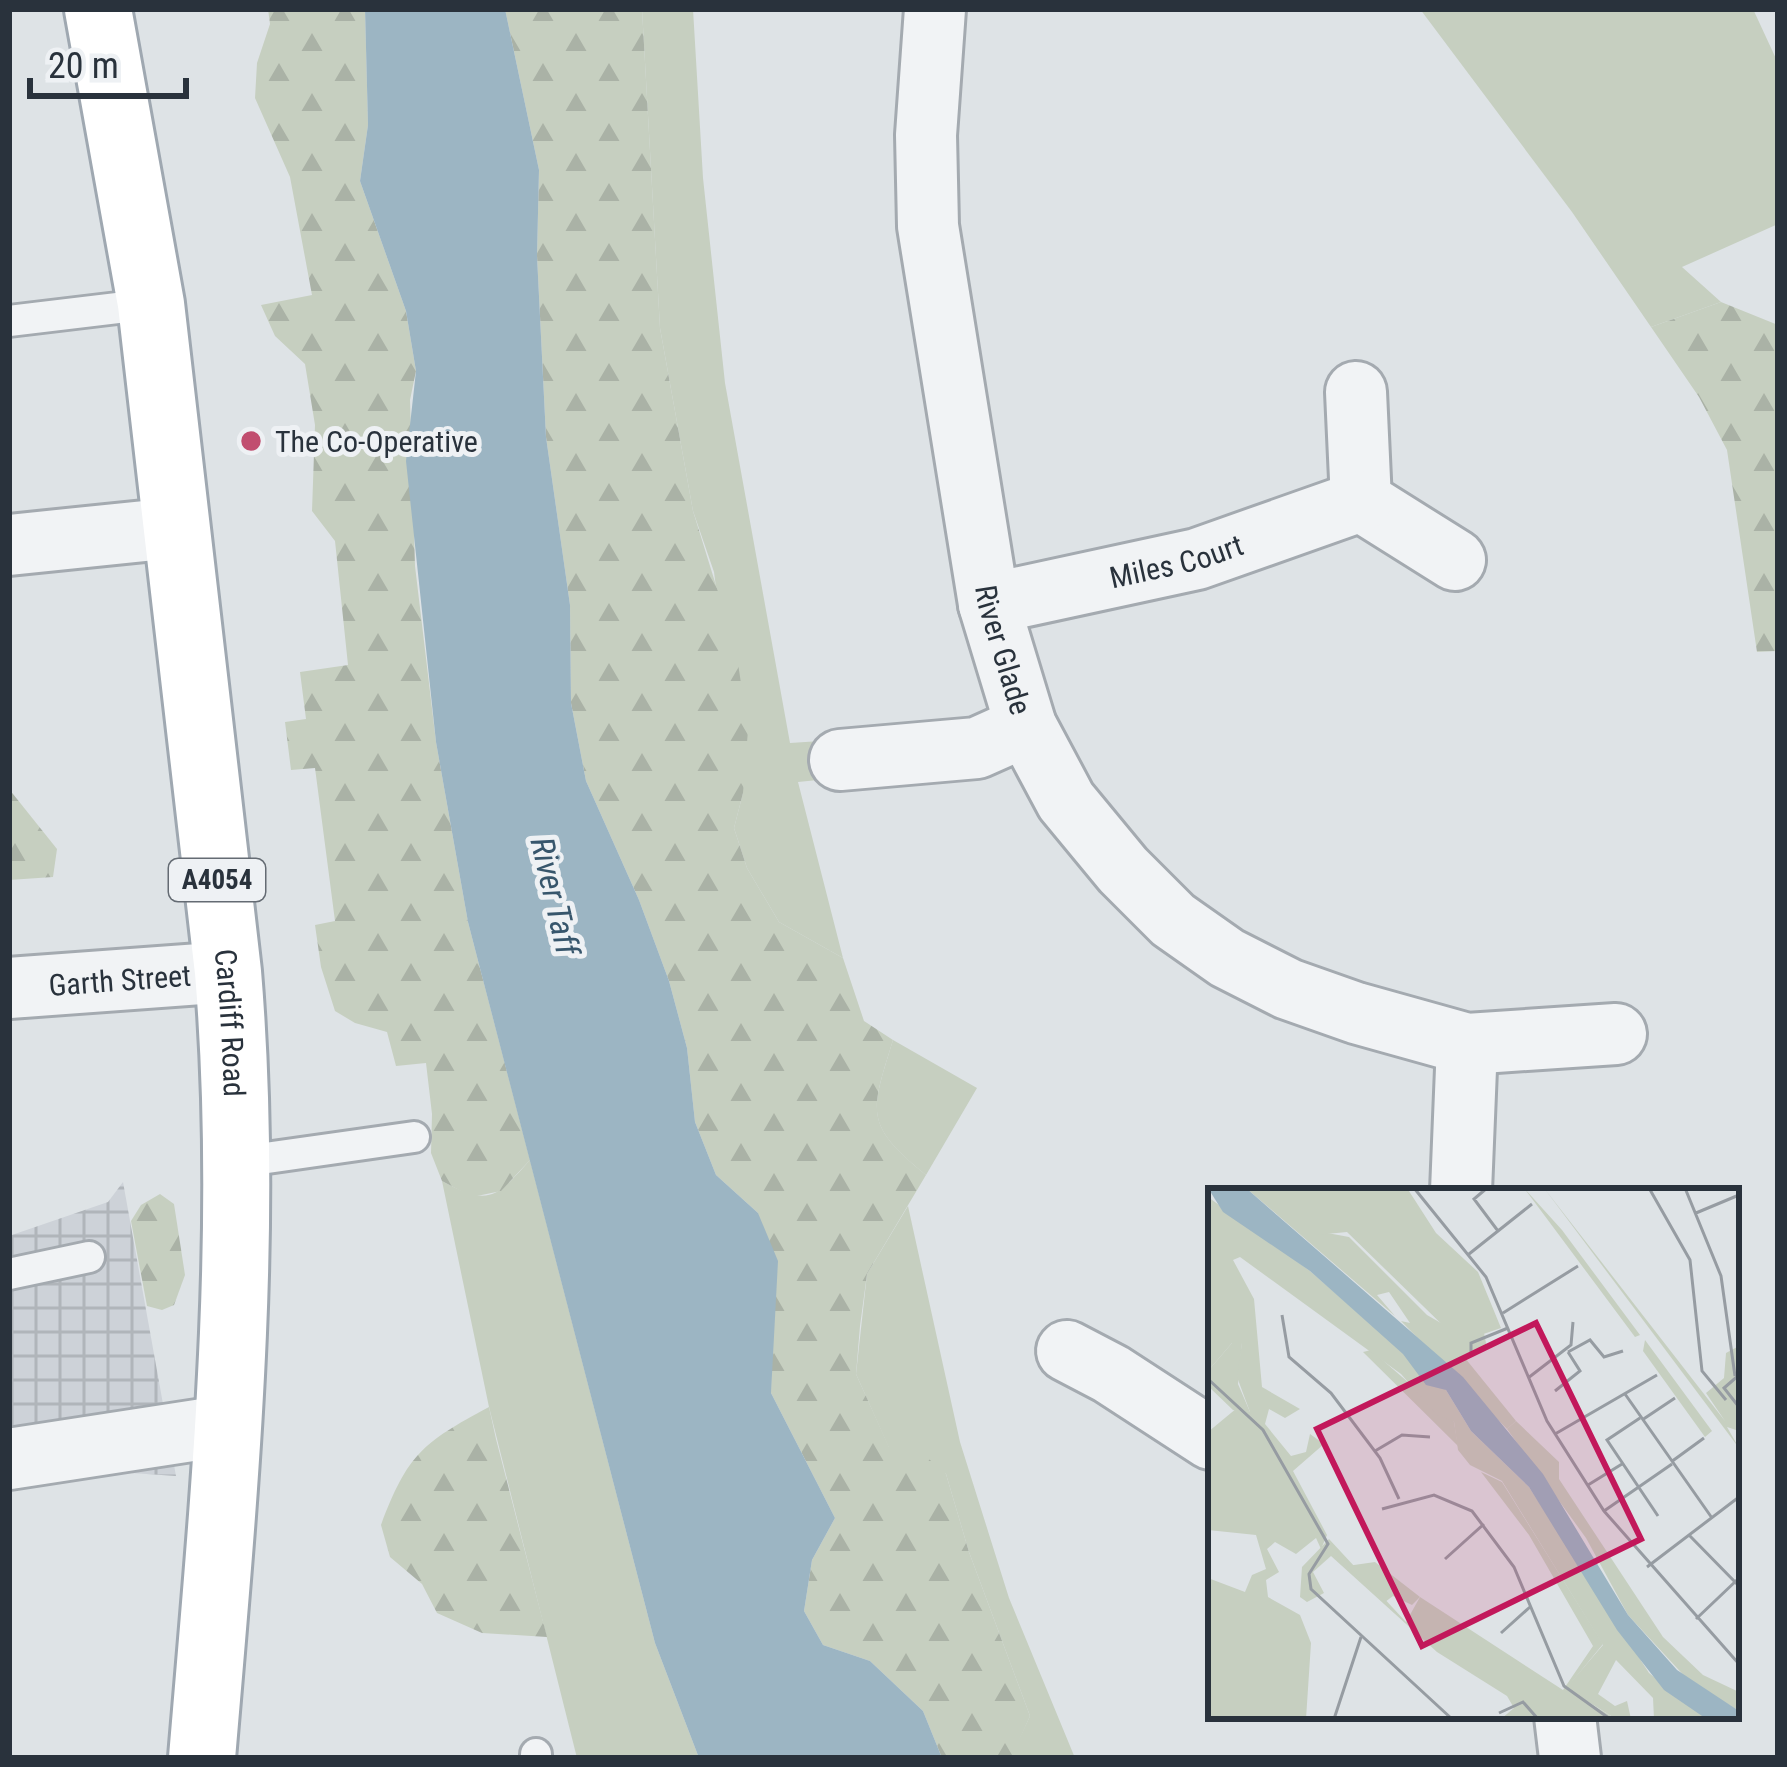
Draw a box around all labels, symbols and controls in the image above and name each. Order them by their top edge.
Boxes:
scale bar [30,24,186,98]
text: 20 m [48,45,119,87]
place label: The Co-Operative [275,424,478,459]
marker: The Co-Operative [238,428,264,454]
street label: Miles Court [1106,527,1248,595]
street label: River Glade [969,582,1039,719]
water label: River Taff [523,833,588,962]
road number: A4054 [169,859,265,901]
street label: Cardiff Road [208,947,253,1097]
street label: Garth Street [47,957,192,1003]
inset map [1208,1188,1739,1719]

